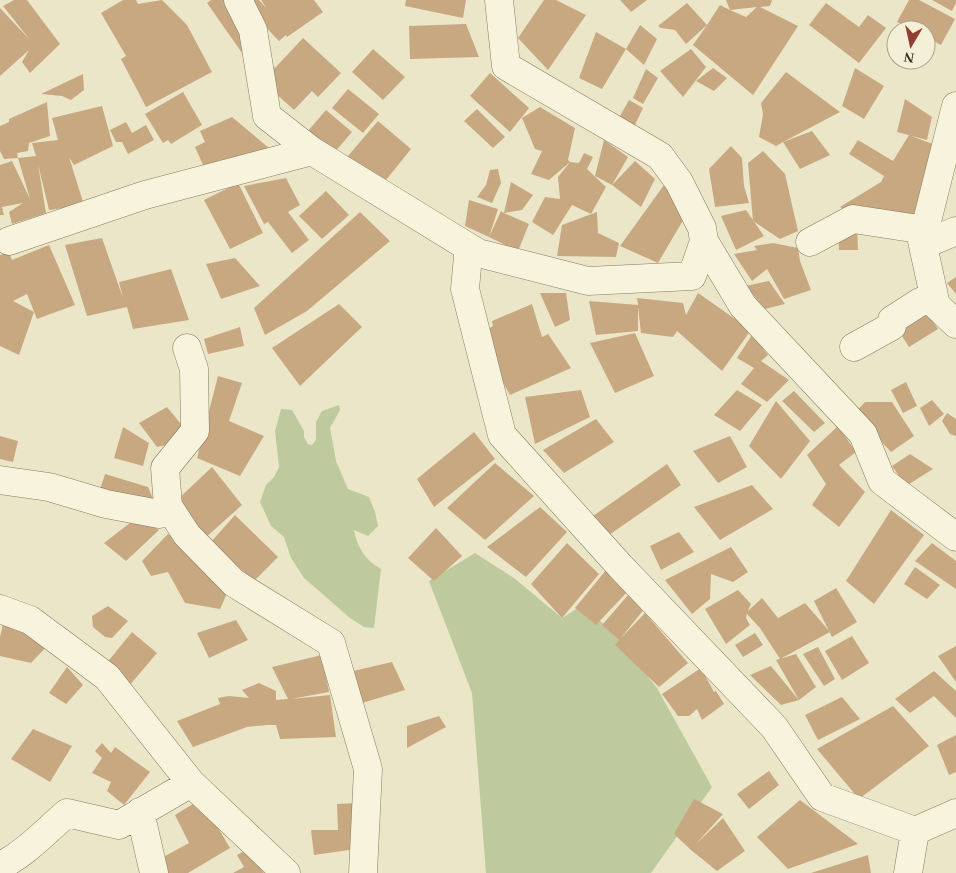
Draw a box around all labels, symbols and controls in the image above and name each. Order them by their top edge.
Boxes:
north arrow [886,20,936,70]
text: N [903,49,915,66]

